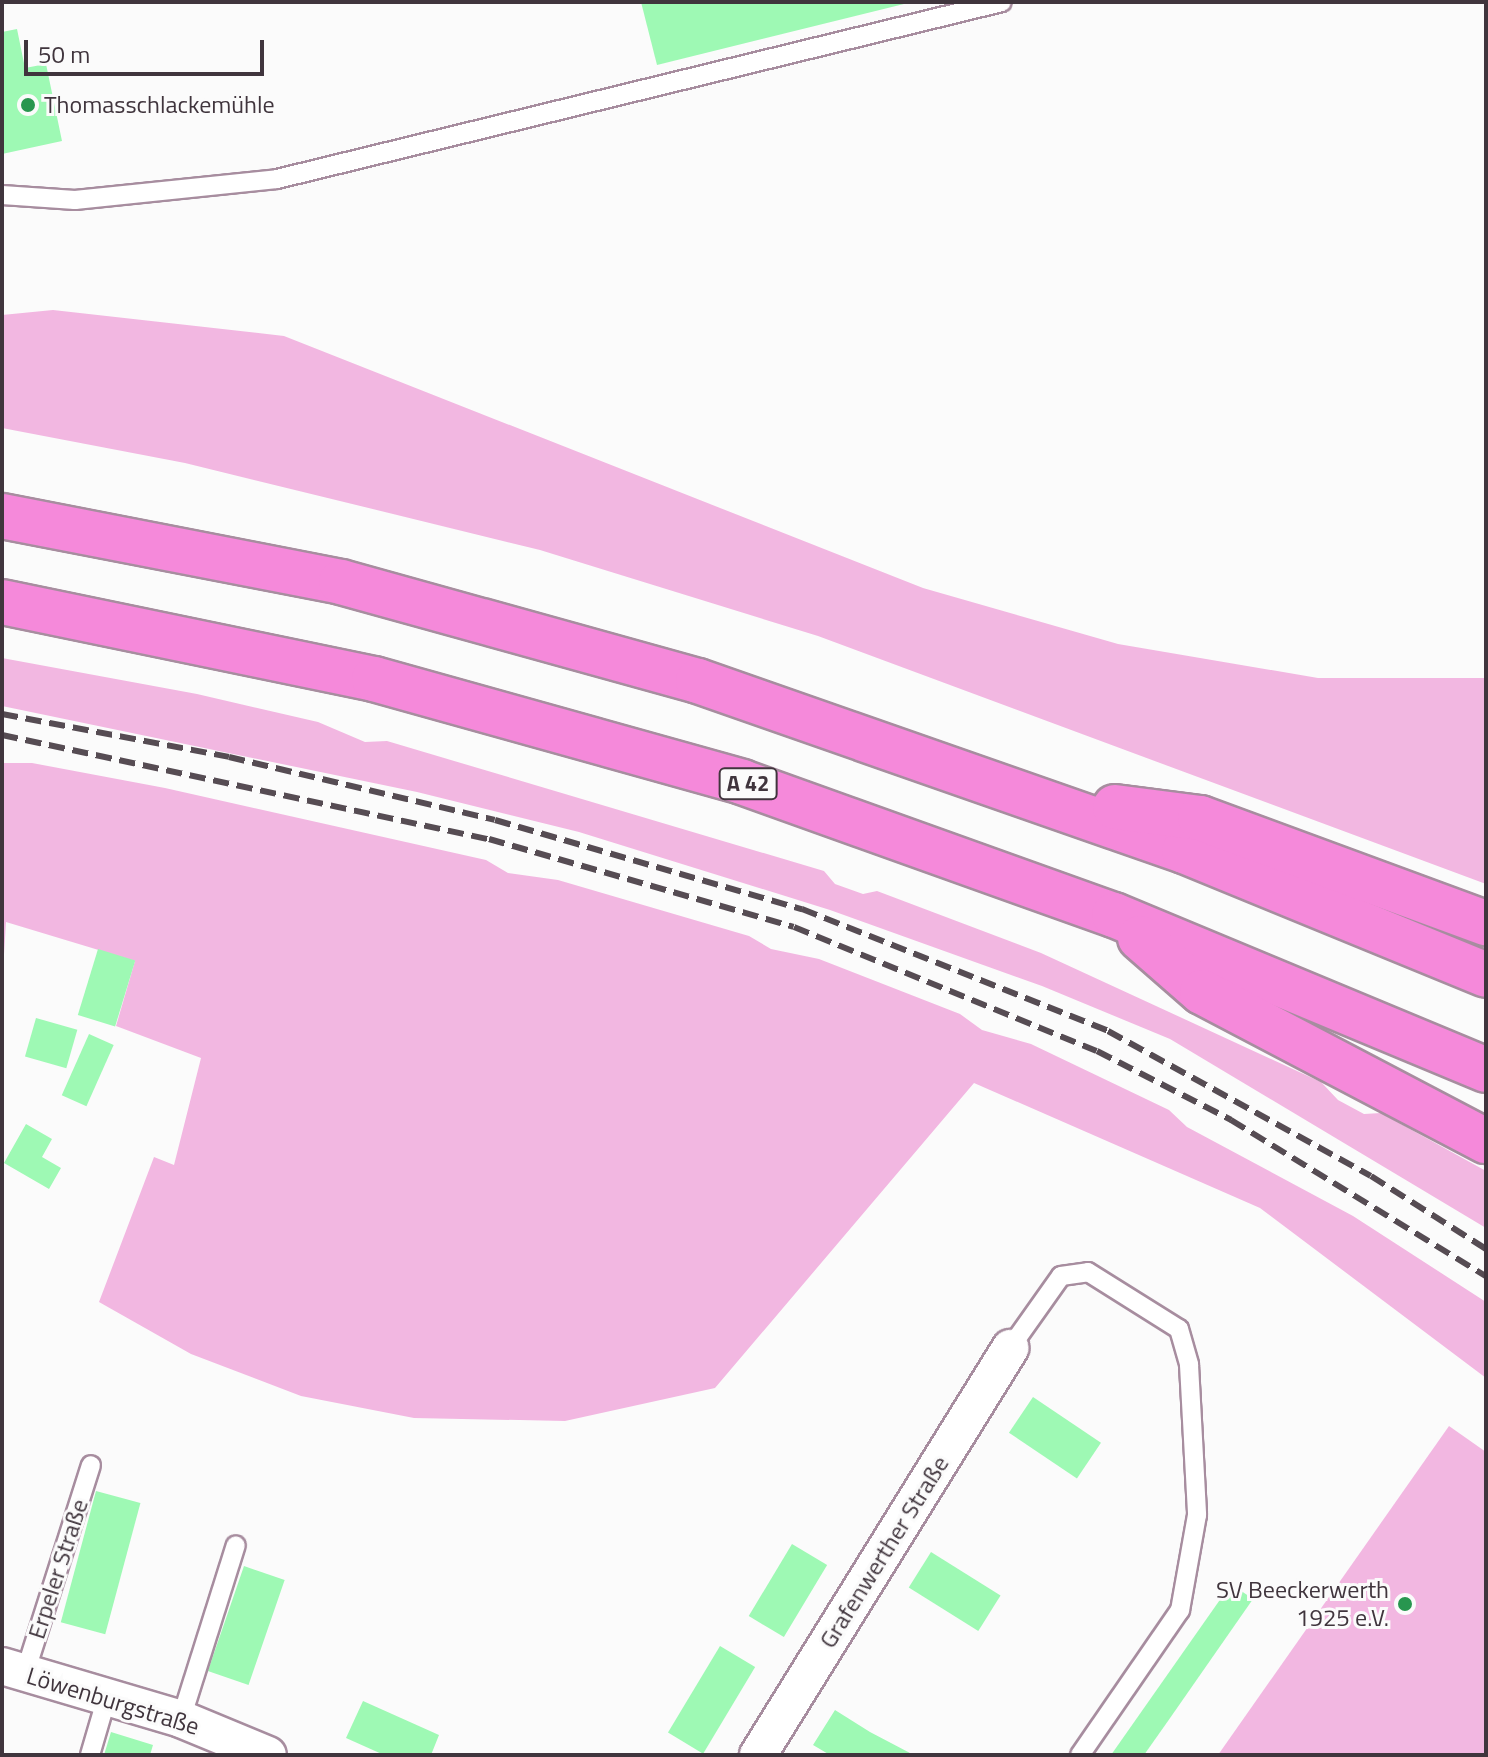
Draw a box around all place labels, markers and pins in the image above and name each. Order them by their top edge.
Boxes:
place label: Thomasschlackemühle [44,91,275,119]
marker: Thomasschlackemühle [19,96,37,114]
place label: SV Beeckerwerth 1925 e.V. [1216,1576,1389,1632]
marker: SV Beeckerwerth 1925 e.V. [1396,1595,1414,1613]

